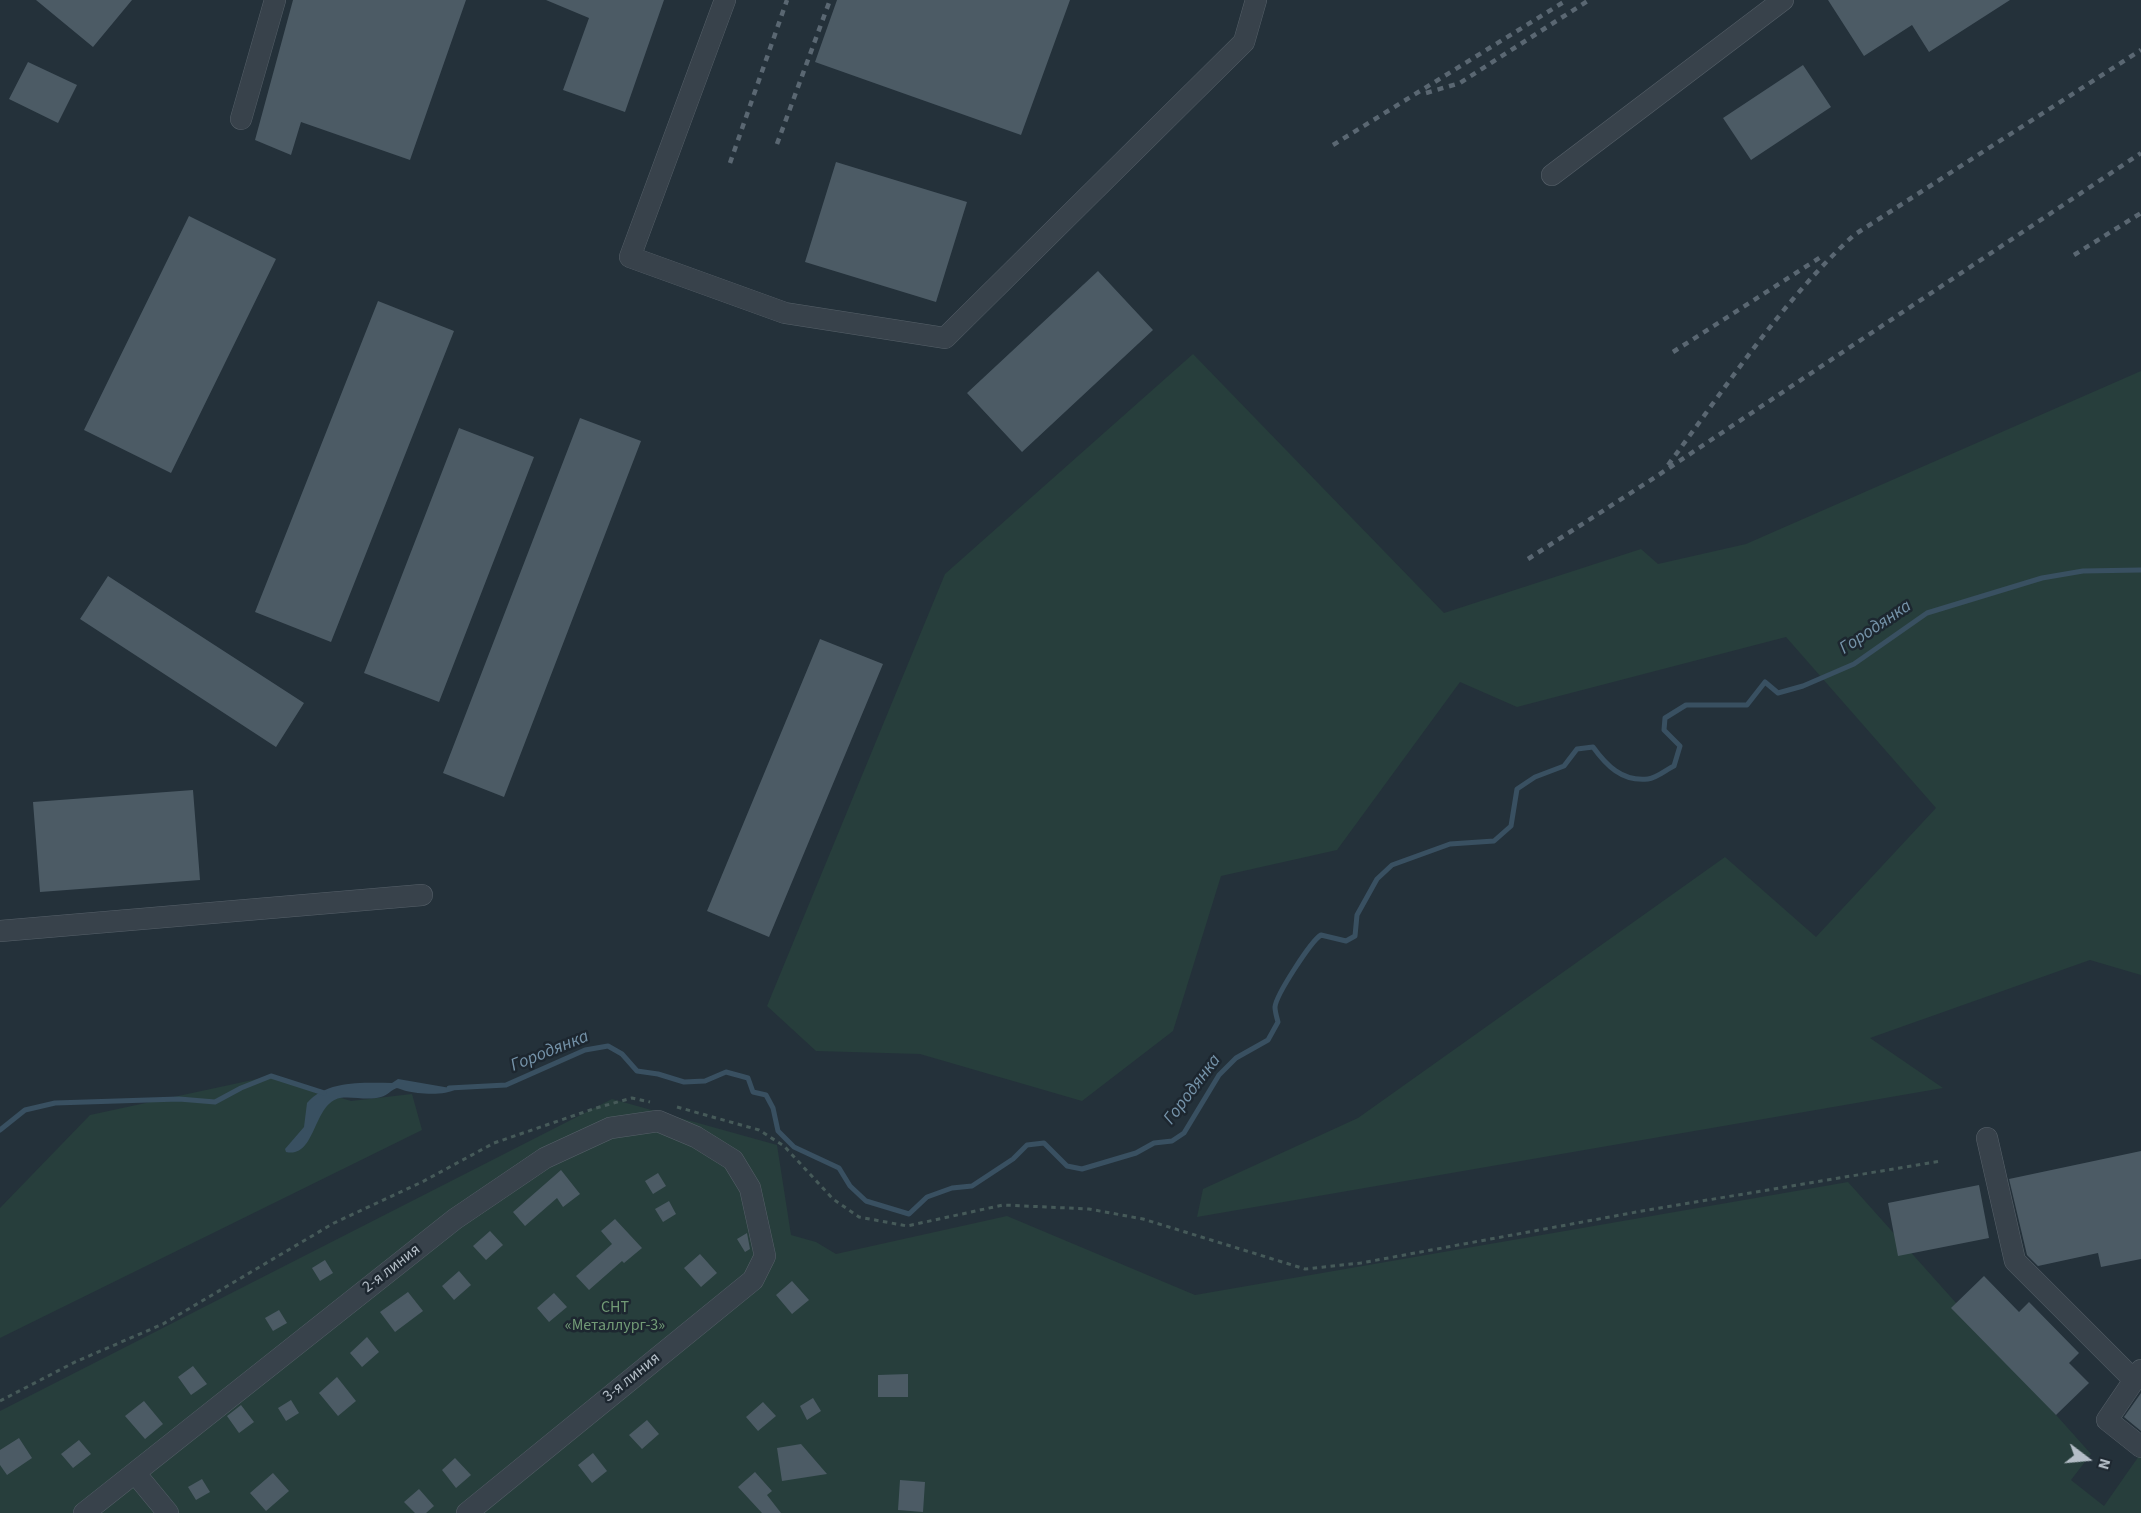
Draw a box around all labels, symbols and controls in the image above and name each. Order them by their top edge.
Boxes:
water label: Городянка [1836,596,1916,660]
water label: Городянка [508,1027,592,1077]
water label: Городянка [1160,1051,1226,1129]
street label: 2-я линия [359,1240,425,1298]
park label: СНТ «Металлург-3» [565,1298,665,1336]
street label: 3-я линия [600,1349,664,1407]
north arrow [2057,1429,2117,1489]
text: N [2092,1456,2116,1472]

